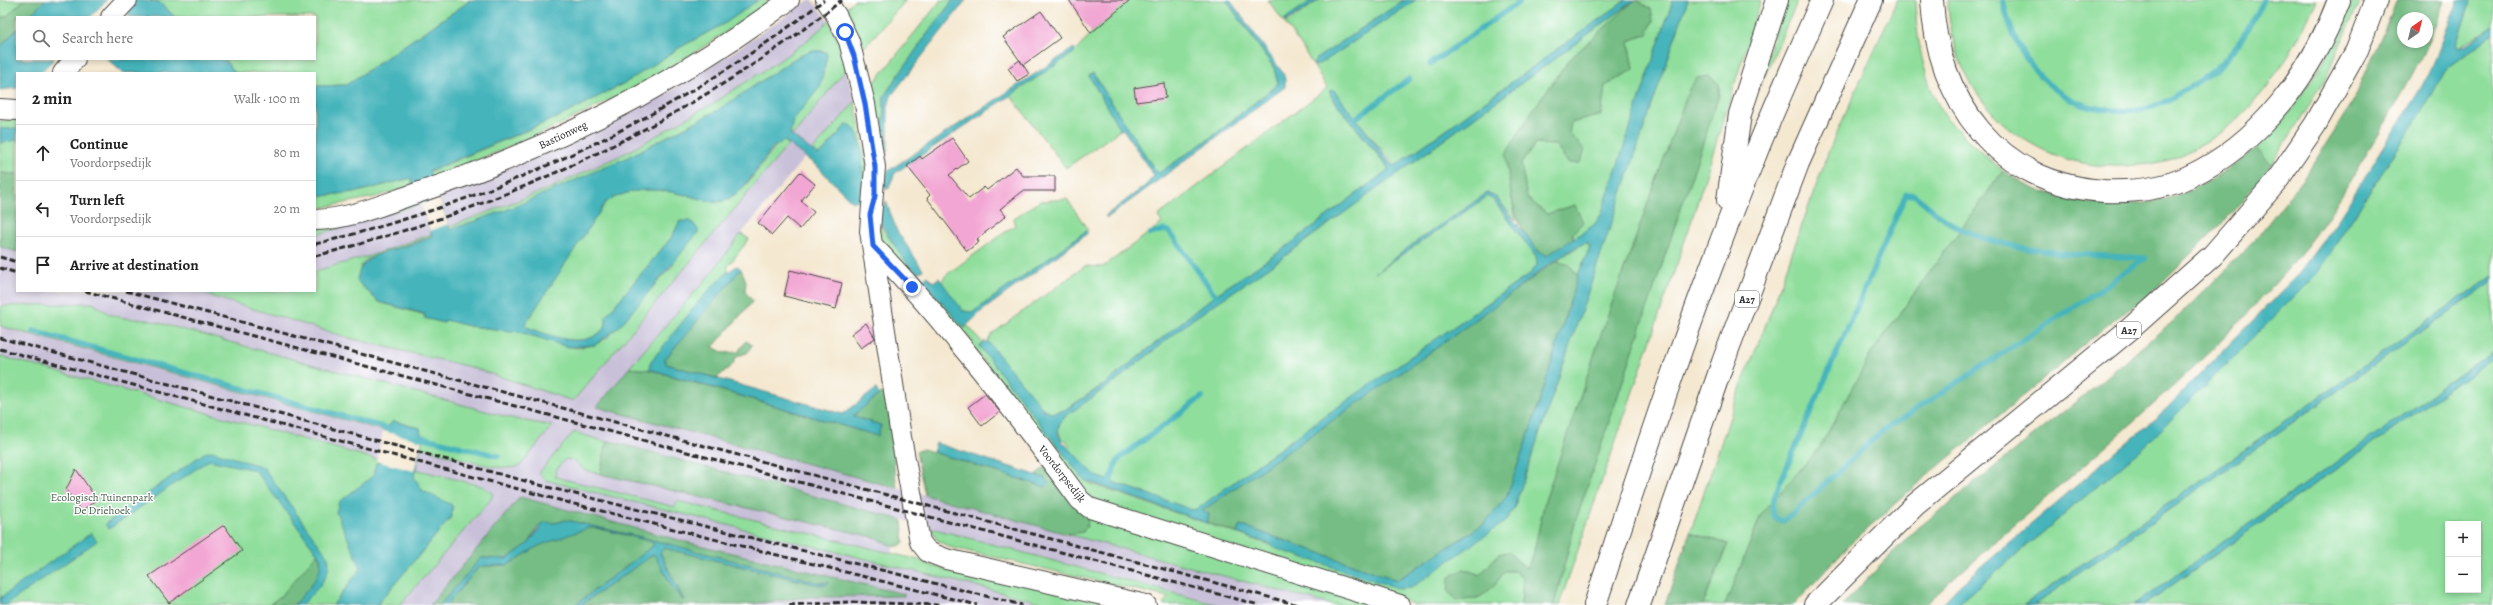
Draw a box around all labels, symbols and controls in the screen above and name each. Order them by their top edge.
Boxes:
north arrow [2397,12,2433,48]
search box [16,16,316,60]
route start [836,23,854,41]
icon: search [30,27,52,49]
text: Search here [62,28,133,48]
text: 2 min [32,87,72,110]
text: Walk · 100 m [234,90,300,107]
street label: Bastionweg [536,117,590,153]
text: Continue [70,134,128,154]
icon: ahead [32,142,54,164]
text: 80 m [273,144,300,161]
text: Voordorpsedijk [70,154,151,171]
text: Turn left [70,190,125,210]
icon: left [32,198,54,220]
text: 20 m [274,200,300,217]
text: Voordorpsedijk [70,210,151,227]
icon: arrive [32,254,54,276]
text: Arrive at destination [70,255,199,275]
route end [903,278,921,296]
road number: A27 [1735,291,1759,307]
road number: A27 [2117,322,2141,338]
street label: Voordorpsedijk [1034,441,1089,506]
park label: Ecologisch Tuinenpark De Driehoek [51,490,154,518]
map controls [2445,521,2481,593]
button: + [2445,521,2481,557]
button: − [2445,557,2481,593]

